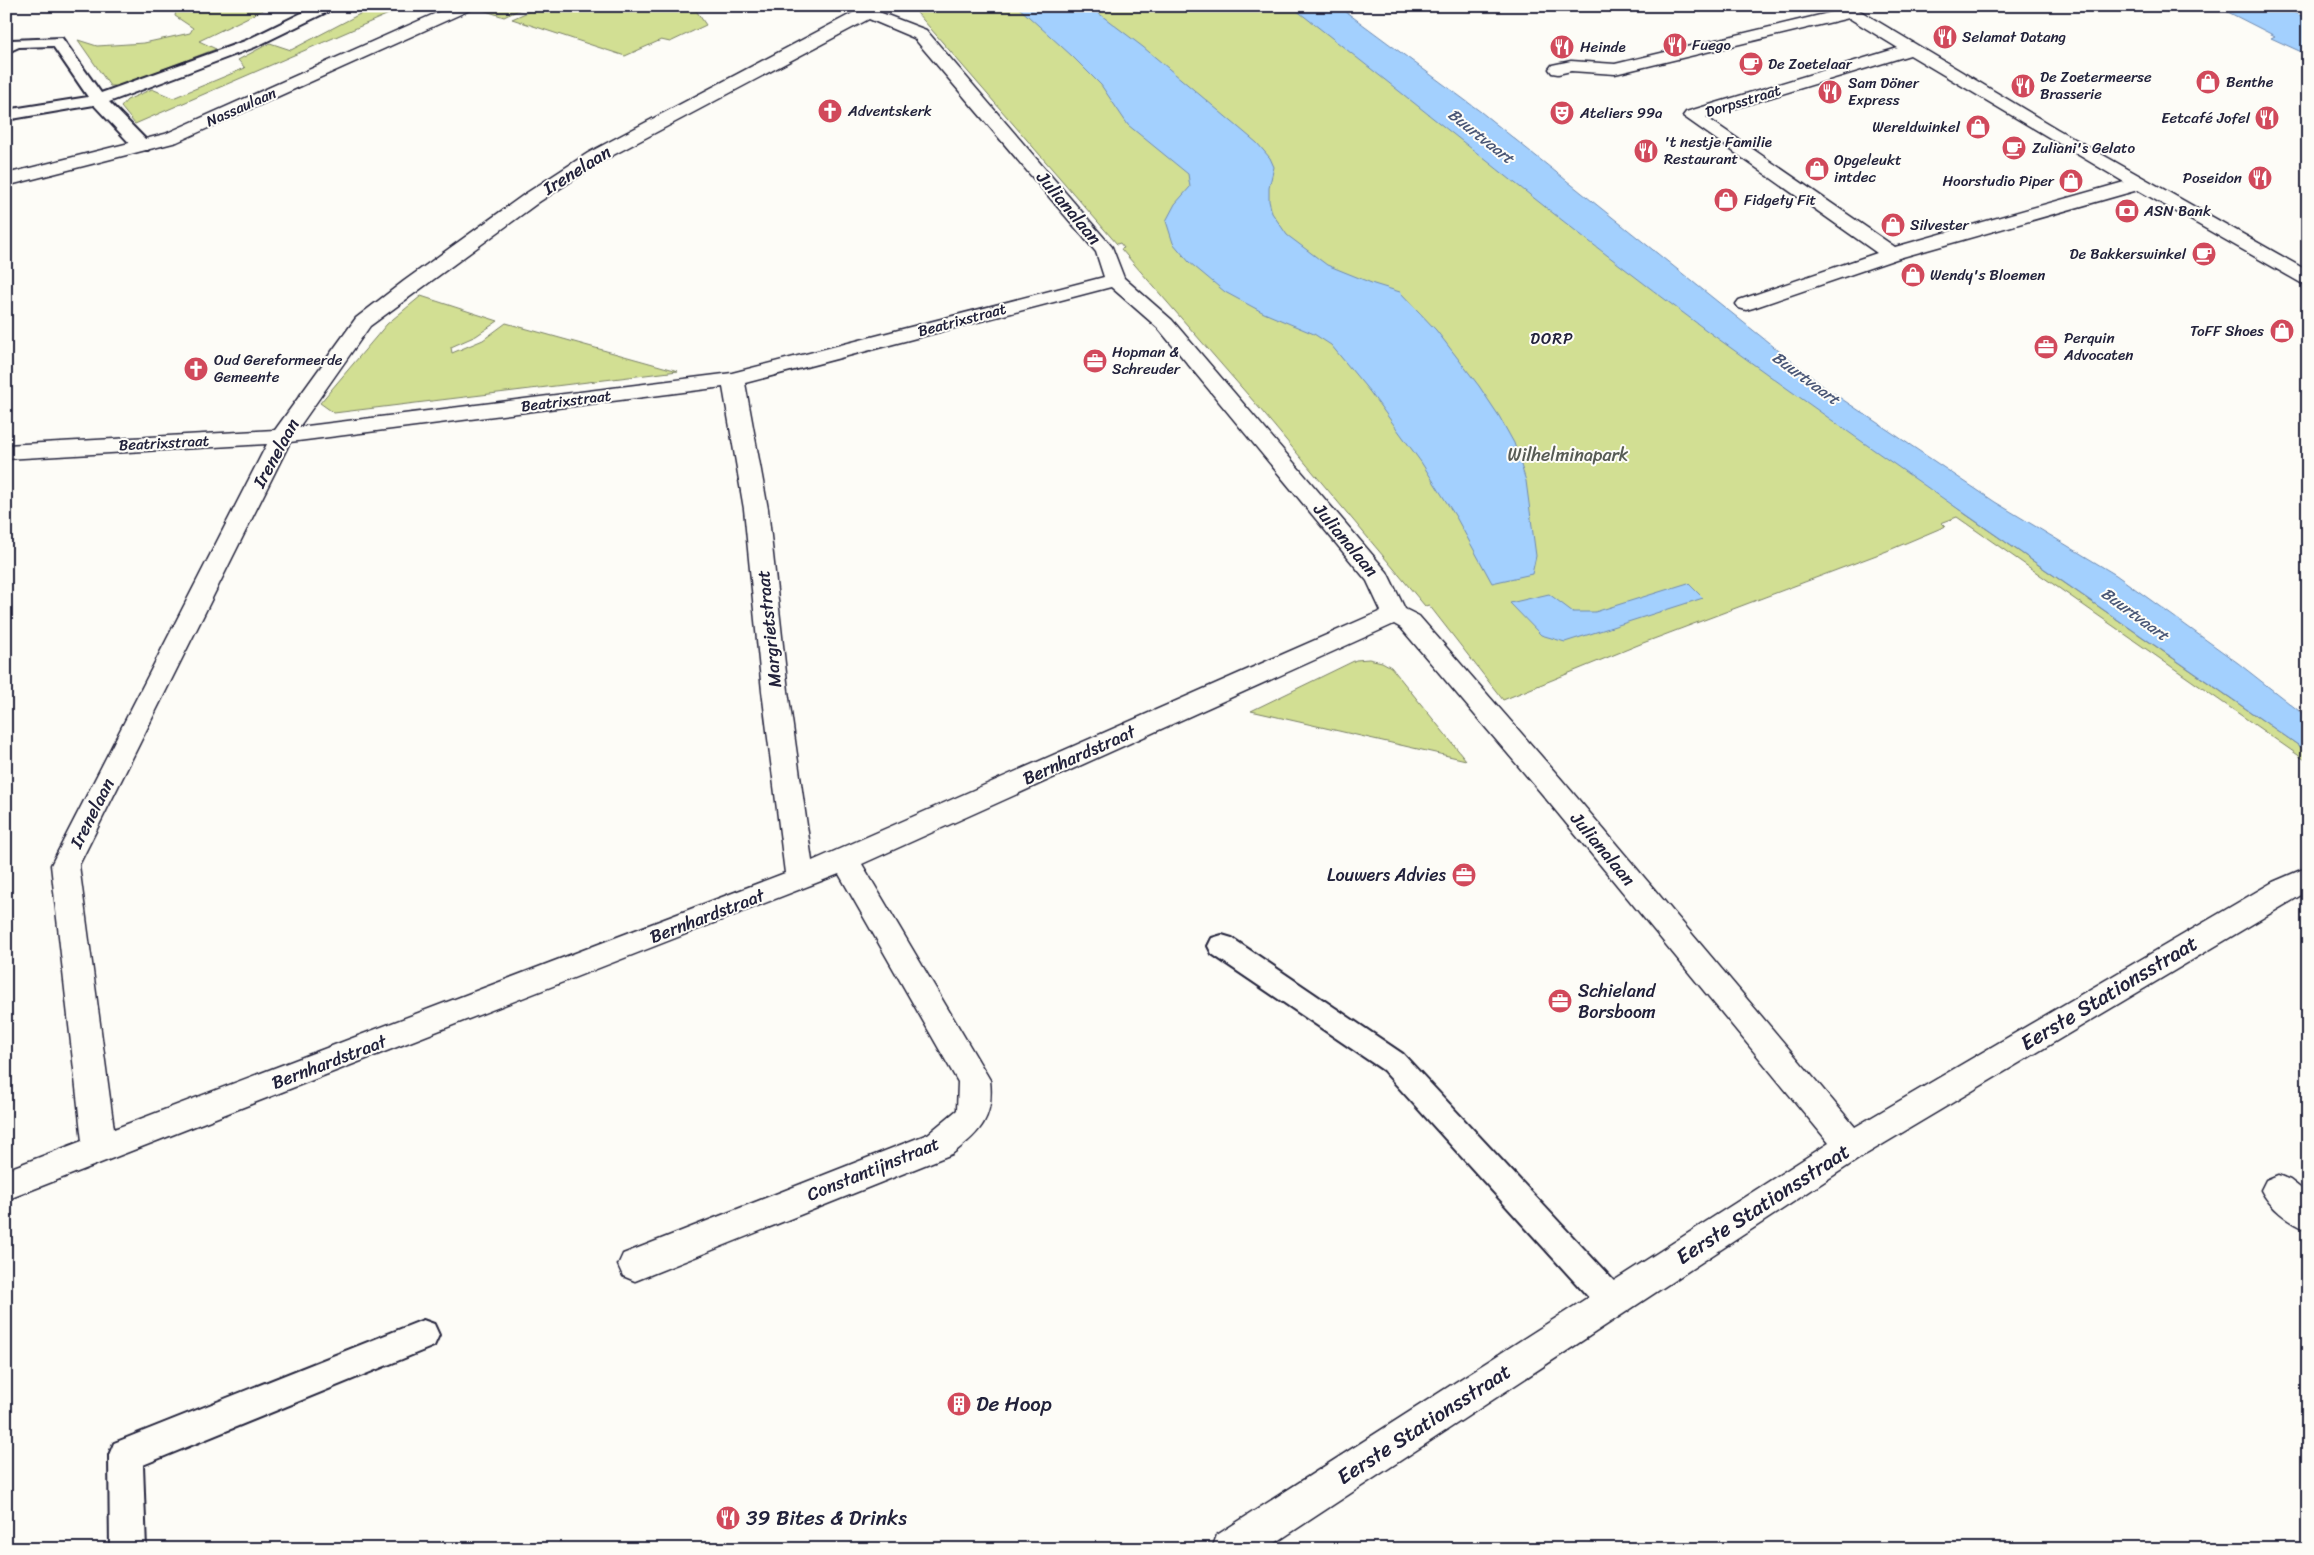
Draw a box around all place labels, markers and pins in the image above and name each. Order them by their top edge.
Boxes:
restaurant icon: Selamat Datang [1932,24,1958,50]
place label: Selamat Datang [1962,24,2066,50]
restaurant icon: Fuego [1662,32,1688,58]
place label: Fuego [1692,32,1732,58]
restaurant icon: Heinde [1549,34,1575,60]
place label: Heinde [1580,34,1626,60]
cafe icon: De Zoetelaar [1738,51,1764,77]
place label: De Zoetelaar [1768,51,1853,77]
place label: De Zoetermeerse Brasserie [2040,64,2152,107]
shop icon: Benthe [2195,69,2221,95]
place label: Benthe [2226,69,2274,95]
place label: Sam Döner Express [1848,70,1920,113]
restaurant icon: De Zoetermeerse Brasserie [2010,73,2036,99]
restaurant icon: Sam Döner Express [1817,79,1843,105]
church icon: Adventskerk [817,98,843,124]
place label: Adventskerk [847,98,932,124]
theatre icon: Ateliers 99a [1549,100,1575,126]
place label: Ateliers 99a [1579,100,1663,126]
place label: Eetcafé Jofel [2161,105,2251,131]
restaurant icon: Eetcafé Jofel [2254,105,2280,131]
place label: Wereldwinkel [1872,114,1961,140]
shop icon: Wereldwinkel [1965,114,1991,140]
place label: 't nestje Familie Restaurant [1664,129,1772,172]
cafe icon: Zuliani's Gelato [2001,135,2027,161]
place label: Zuliani's Gelato [2032,135,2135,161]
restaurant icon: 't nestje Familie Restaurant [1633,138,1659,164]
place label: Opgeleukt intdec [1834,147,1902,190]
shop icon: Opgeleukt intdec [1804,156,1830,182]
place label: Poseidon [2183,165,2242,191]
restaurant icon: Poseidon [2247,165,2273,191]
place label: Hoorstudio Piper [1942,168,2055,194]
shop icon: Hoorstudio Piper [2058,168,2084,194]
shop icon: Fidgety Fit [1713,187,1739,213]
place label: Fidgety Fit [1744,187,1817,213]
bank icon: ASN Bank [2114,198,2140,224]
place label: ASN Bank [2143,198,2211,224]
shop icon: Silvester [1880,212,1906,238]
place label: Silvester [1910,212,1969,238]
place label: De Bakkerswinkel [2069,241,2187,267]
cafe icon: De Bakkerswinkel [2191,241,2217,267]
shop icon: Wendy's Bloemen [1900,262,1926,288]
place label: Wendy's Bloemen [1930,262,2045,288]
place label: ToFF Shoes [2190,318,2264,344]
shop icon: ToFF Shoes [2269,318,2295,344]
place label: Perquin Advocaten [2063,325,2133,368]
office icon: Perquin Advocaten [2033,334,2059,360]
place label: Hopman & Schreuder [1112,339,1181,382]
place label: Oud Gereformeerde Gemeente [214,347,343,390]
office icon: Hopman & Schreuder [1082,348,1108,374]
church icon: Oud Gereformeerde Gemeente [183,356,209,382]
place label: Louwers Advies [1327,859,1447,891]
office icon: Louwers Advies [1451,862,1477,888]
place label: Schieland Borsboom [1578,975,1657,1028]
office icon: Schieland Borsboom [1547,988,1573,1014]
place label: De Hoop [976,1385,1052,1423]
building icon: De Hoop [946,1391,972,1417]
place label: 39 Bites & Drinks [746,1499,907,1537]
restaurant icon: 39 Bites & Drinks [715,1505,741,1531]

